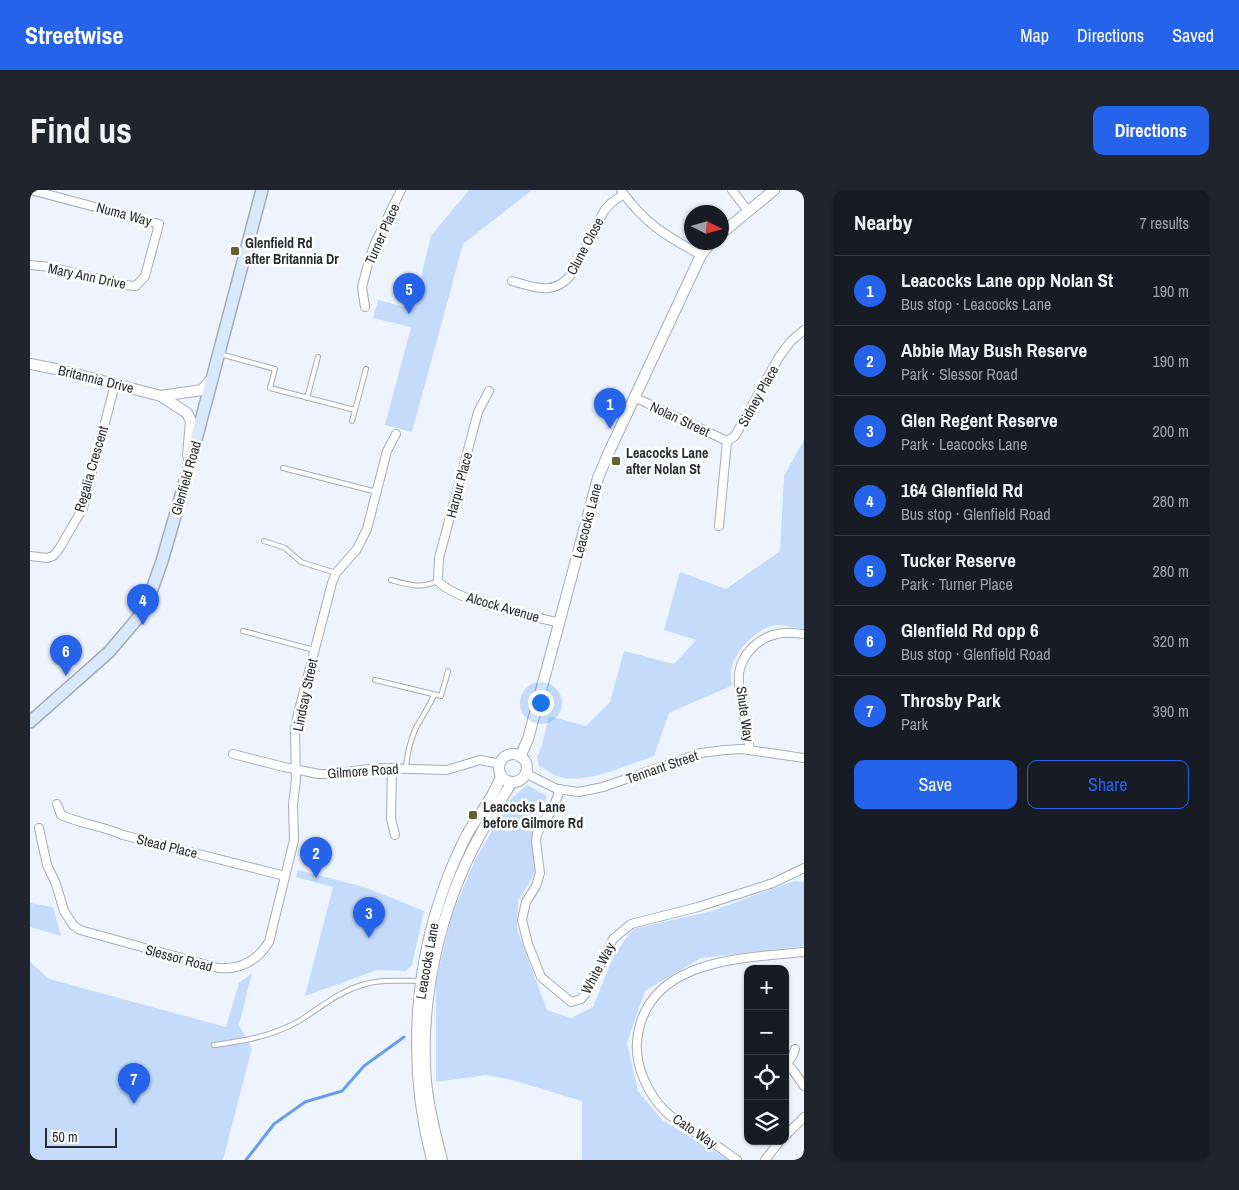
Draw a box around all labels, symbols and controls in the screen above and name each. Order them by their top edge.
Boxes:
text: Streetwise [25,19,123,51]
text: Map [1020,23,1049,48]
text: Directions [1077,23,1144,48]
text: Saved [1172,23,1214,48]
button: Directions [1093,106,1209,155]
text: Find us [30,107,132,154]
street label: Numa Way [94,198,154,230]
street label: Turner Place [361,201,403,267]
north arrow [684,205,729,250]
text: Nearby [854,208,912,237]
text: 7 results [1139,212,1189,234]
street label: Clune Close [562,214,608,278]
place label: Glenfield Rd after Britannia Dr [245,234,339,268]
marker: Glenfield Rd after Britannia Dr [229,245,241,257]
street label: Mary Ann Drive [46,259,128,293]
text: Leacocks Lane opp Nolan St [901,267,1113,293]
pin: 5 [393,273,425,314]
text: 1 [866,280,874,302]
text: 190 m [1153,280,1189,302]
text: Bus stop · Leacocks Lane [901,293,1051,315]
text: Abbie May Bush Reserve [901,337,1087,363]
text: 2 [866,350,874,372]
text: 190 m [1153,350,1189,372]
street label: Britannia Drive [56,361,136,397]
street label: Sidney Place [734,362,782,430]
text: Park · Slessor Road [901,363,1018,385]
pin: 1 [594,388,626,429]
street label: Nolan Street [647,397,713,441]
text: Glen Regent Reserve [901,407,1058,433]
text: 3 [866,420,874,442]
text: 200 m [1153,420,1189,442]
street label: Regalia Crescent [70,424,112,514]
text: Park · Leacocks Lane [901,433,1027,455]
street label: Glenfield Road [167,439,205,517]
place label: Leacocks Lane after Nolan St [626,444,708,478]
street label: Harpur Place [442,450,476,520]
marker: Leacocks Lane after Nolan St [610,455,622,467]
text: 164 Glenfield Rd [901,477,1023,503]
street label: Leacocks Lane [568,481,606,561]
text: 4 [866,490,874,512]
text: 280 m [1153,490,1189,512]
text: Bus stop · Glenfield Road [901,503,1051,525]
text: Tucker Reserve [901,547,1016,573]
text: 5 [866,560,874,582]
text: 280 m [1153,560,1189,582]
text: Park · Turner Place [901,573,1013,595]
pin: 4 [127,584,159,625]
street label: Alcock Avenue [463,588,542,626]
text: Glenfield Rd opp 6 [901,617,1039,643]
text: 6 [866,630,874,652]
text: 320 m [1153,630,1189,652]
pin: 6 [50,635,82,676]
text: Bus stop · Glenfield Road [901,643,1051,665]
street label: Lindsay Street [288,657,322,733]
street label: Shute Way [732,685,758,743]
text: Throsby Park [901,687,1001,713]
your location [528,690,554,716]
text: 7 [866,700,874,722]
text: 390 m [1153,700,1189,722]
text: Park [901,713,928,735]
street label: Tennant Street [624,746,700,788]
street label: Gilmore Road [327,760,399,782]
button: Save [854,760,1017,809]
button: Share [1027,760,1189,809]
place label: Leacocks Lane before Gilmore Rd [483,798,583,832]
marker: Leacocks Lane before Gilmore Rd [467,809,479,821]
street label: Stead Place [135,830,199,862]
pin: 2 [300,837,332,878]
pin: 3 [353,897,385,938]
street label: Leacocks Lane [411,921,443,1001]
street label: White Way [577,939,619,997]
street label: Slessor Road [143,940,215,976]
map controls [744,965,789,1145]
button: + [744,965,789,1010]
button: − [744,1010,789,1055]
button: locate [744,1055,789,1100]
pin: 7 [118,1063,150,1104]
button: layers [744,1100,789,1145]
street label: Cato Way [669,1110,721,1153]
scale bar [45,1125,118,1148]
text: 50 m [52,1128,78,1146]

